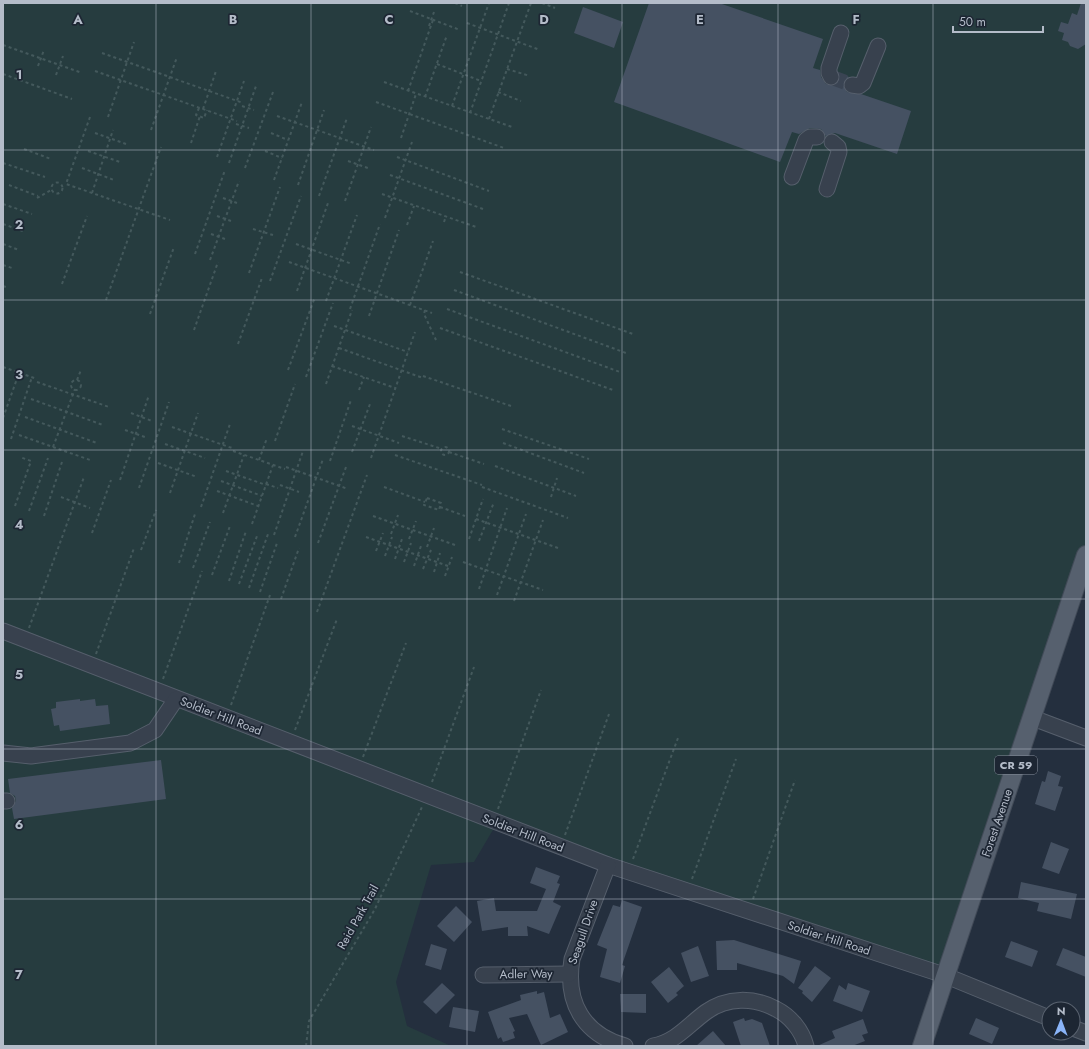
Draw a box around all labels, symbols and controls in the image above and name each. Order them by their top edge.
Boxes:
scale bar [953,8,1043,34]
text: A [72,10,83,29]
text: B [229,10,238,29]
text: C [384,10,394,29]
text: D [539,10,549,29]
text: E [696,10,704,29]
text: F [852,10,860,29]
text: 50 m [959,13,986,31]
text: 1 [16,65,22,84]
text: 2 [15,215,23,234]
text: 3 [15,365,23,384]
text: 4 [14,515,24,534]
text: 5 [15,665,23,684]
street label: Soldier Hill Road [177,692,265,740]
road number: CR 59 [995,756,1037,774]
street label: Forest Avenue [977,786,1017,860]
street label: Soldier Hill Road [479,809,567,857]
text: 6 [15,815,24,834]
street label: Reid Park Trail [333,881,383,953]
street label: Seagull Drive [564,897,602,967]
street label: Soldier Hill Road [785,916,873,960]
text: 7 [15,965,23,984]
street label: Adler Way [499,965,553,983]
north arrow [1041,1001,1081,1041]
text: N [1057,1003,1066,1019]

